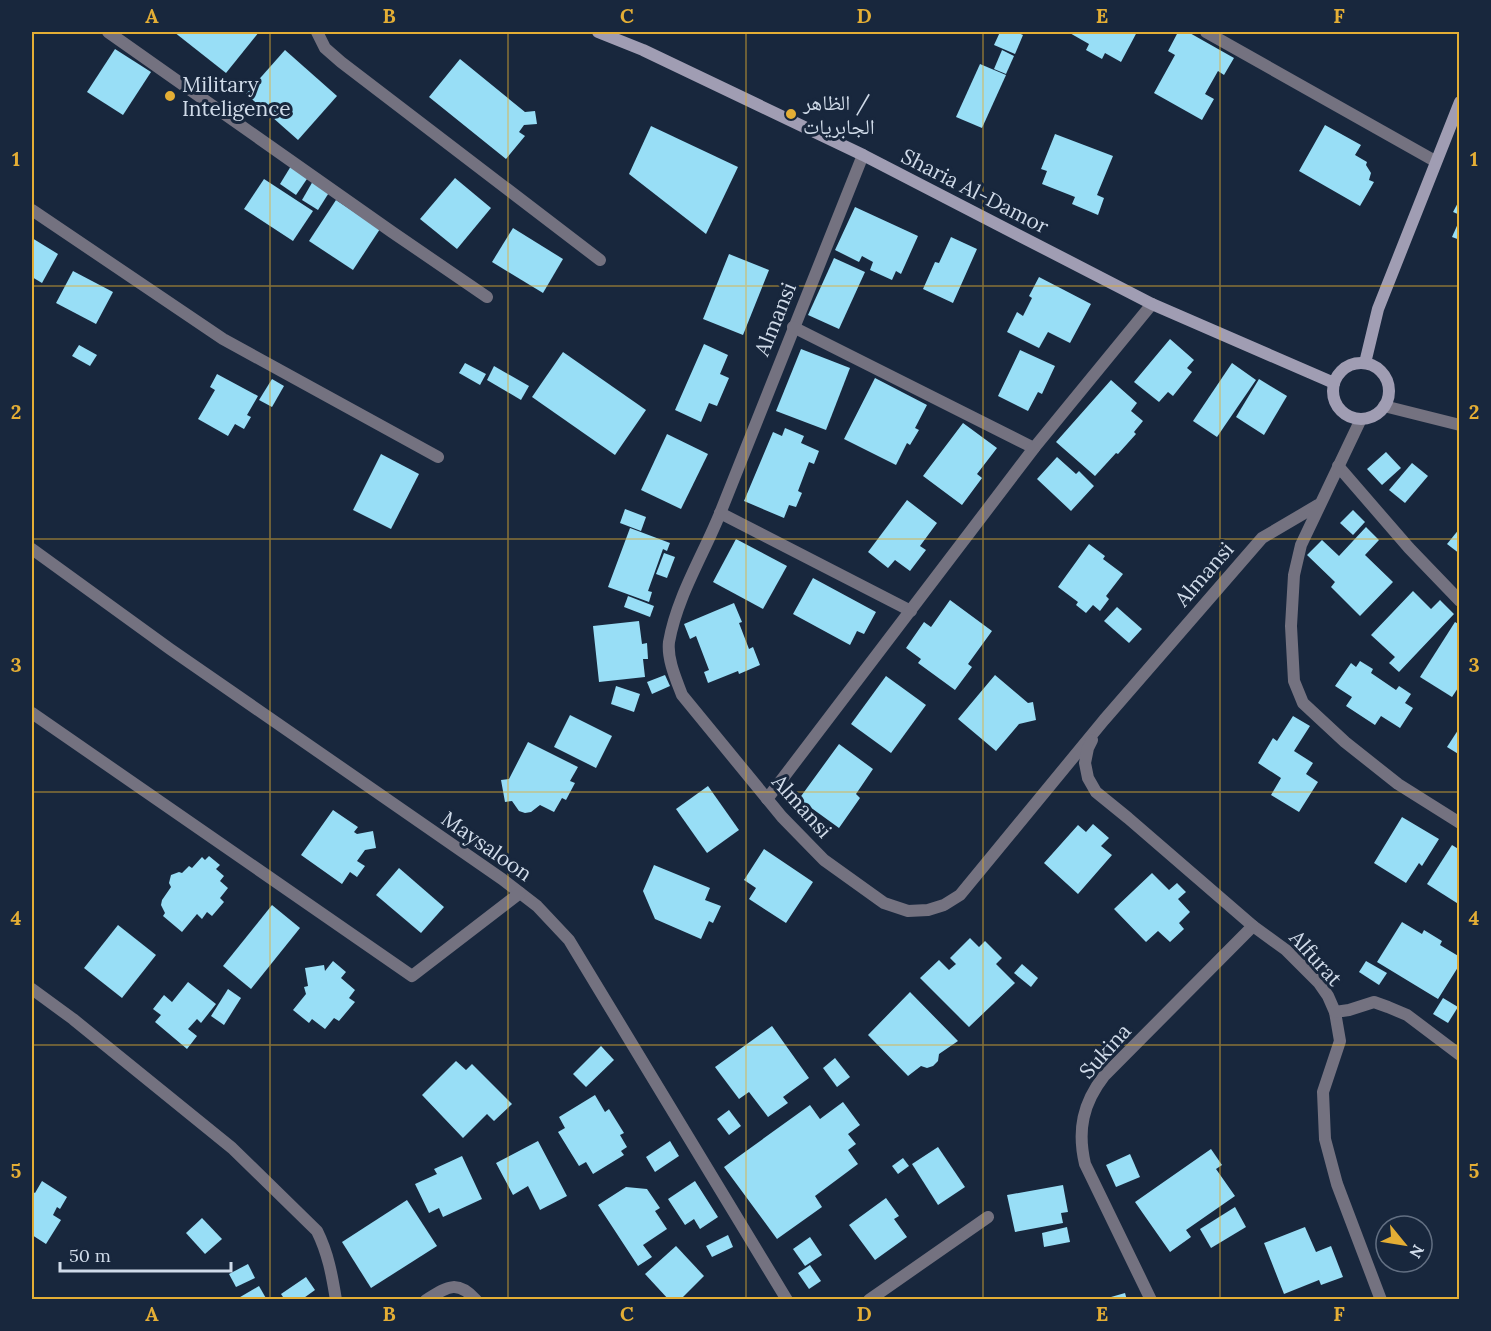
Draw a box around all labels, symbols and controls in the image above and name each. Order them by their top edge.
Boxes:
text: A [145,3,159,28]
text: B [382,3,396,28]
text: C [620,3,634,28]
text: D [856,3,872,28]
text: E [1096,3,1108,28]
text: F [1333,3,1345,28]
place label: Military Inteligence [182,71,291,122]
marker: Military Inteligence [163,89,177,103]
place label: الظاهر / الجابريات [802,89,875,140]
marker: الظاهر / الجابريات [784,107,798,121]
street label: Sharia Al-Damor [897,142,1053,240]
text: 1 [12,146,20,171]
text: 1 [1470,146,1478,171]
street label: Almansi [748,278,802,361]
text: 2 [11,399,21,424]
text: 2 [1469,399,1479,424]
street label: Almansi [1168,536,1239,613]
text: 3 [10,652,22,677]
text: 3 [1468,652,1480,677]
street label: Almansi [766,768,838,844]
street label: Maysaloon [436,805,538,887]
text: 4 [11,905,22,930]
text: 4 [1469,905,1480,930]
street label: Alfurat [1283,924,1349,992]
street label: Sukina [1073,1018,1137,1084]
text: 5 [11,1158,22,1183]
text: 5 [1469,1158,1480,1183]
north arrow [1374,1214,1434,1274]
scale bar [60,1235,231,1273]
text: N [1405,1241,1429,1262]
text: 50 m [69,1244,111,1267]
text: A [145,1301,159,1326]
text: B [382,1301,396,1326]
text: C [620,1301,634,1326]
text: D [856,1301,872,1326]
text: E [1096,1301,1108,1326]
text: F [1333,1301,1345,1326]

